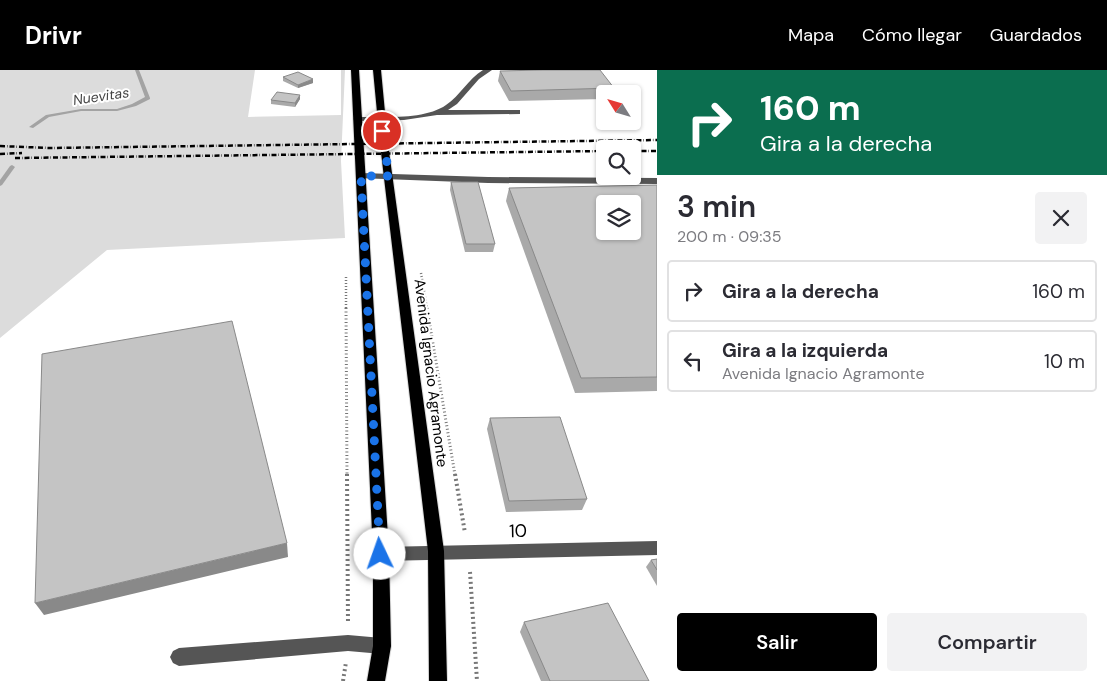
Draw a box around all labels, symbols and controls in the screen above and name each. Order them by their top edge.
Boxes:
text: Drivr [25,20,82,51]
text: Mapa [788,23,834,47]
text: Cómo llegar [862,23,962,47]
text: Guardados [990,23,1082,47]
water label: Nuevitas [72,83,130,109]
north arrow [596,85,641,130]
map controls [596,85,641,240]
text: 160 m [760,85,861,131]
icon: right [677,90,742,155]
pin [361,110,403,152]
icon: arrive [368,117,396,145]
text: Gira a la derecha [760,129,932,158]
button: search [596,140,641,185]
text: 3 min [677,187,756,226]
button: close [1035,192,1087,244]
button: layers [596,195,641,240]
text: 200 m · 09:35 [677,226,782,247]
icon: right [679,277,707,305]
street label: Avenida Ignacio Agramonte [410,278,452,468]
text: Gira a la derecha [722,279,879,304]
text: 160 m [1032,279,1085,304]
text: Gira a la izquierda [722,338,888,363]
icon: left [679,347,707,375]
text: 10 m [1044,349,1085,374]
text: Avenida Ignacio Agramonte [722,363,924,384]
street label: 10 [509,519,527,543]
position arrow [353,527,405,579]
button: Salir [677,613,877,671]
button: Compartir [887,613,1087,671]

